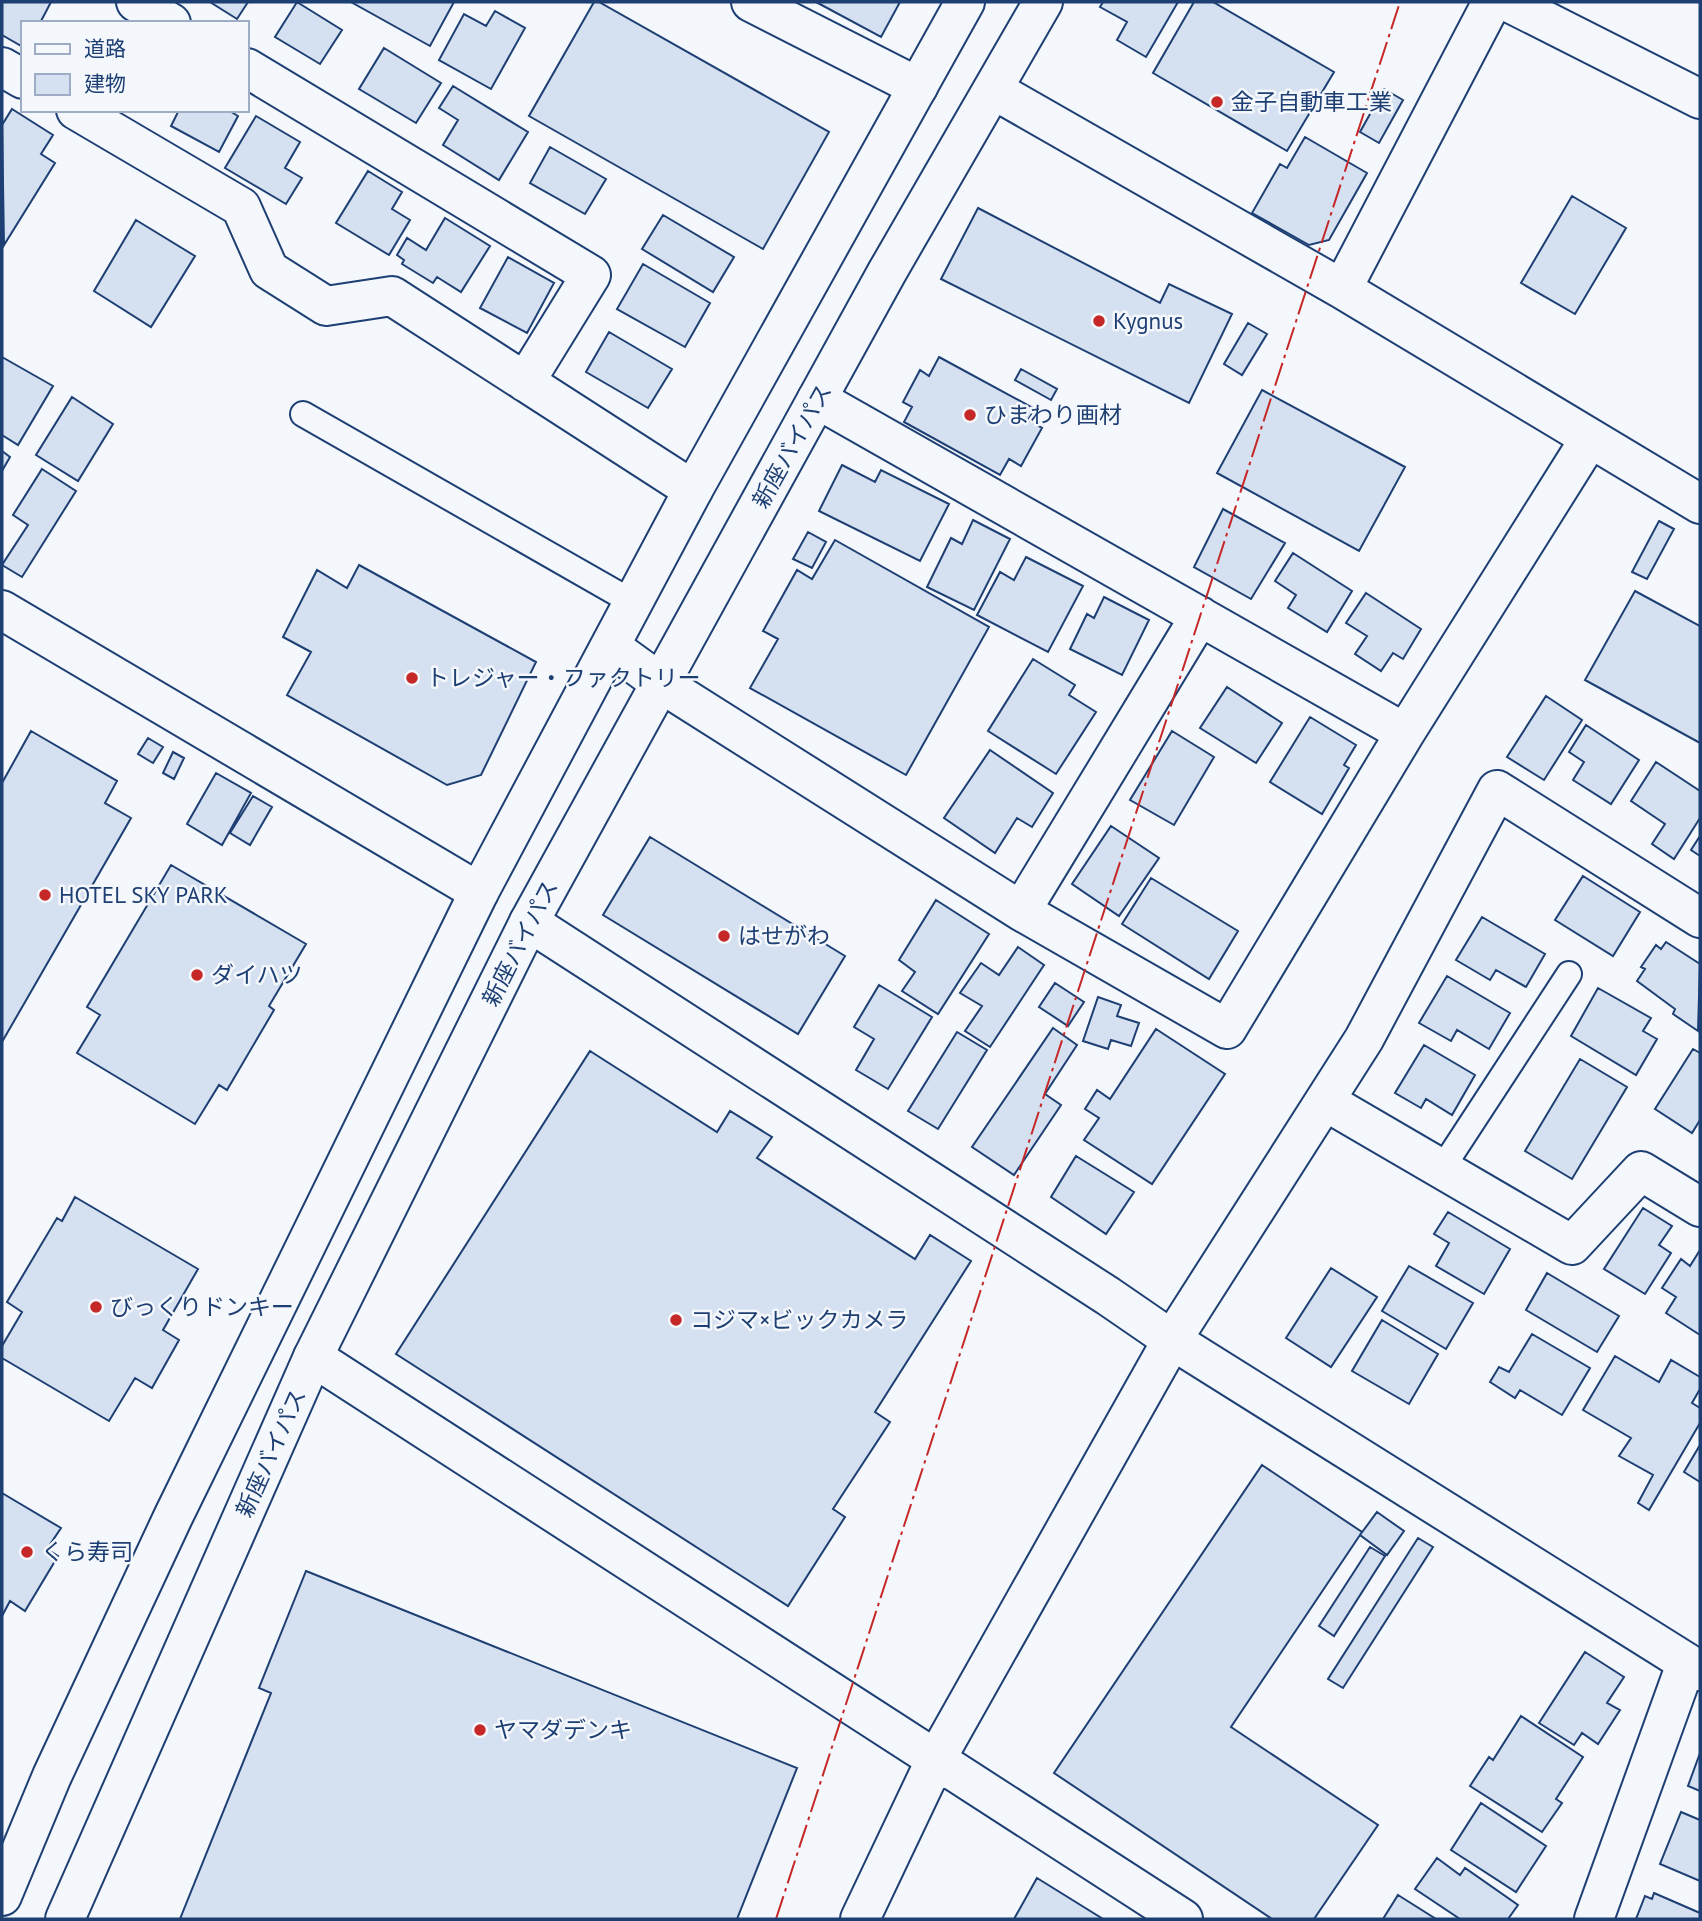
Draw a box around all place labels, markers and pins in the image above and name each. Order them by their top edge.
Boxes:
place label: 金子自動車工業 [1231,87,1392,116]
marker: 金子自動車工業 [1209,94,1225,110]
place label: Kygnus [1113,306,1183,335]
marker: Kygnus [1091,313,1107,329]
place label: ひまわり画材 [984,400,1122,429]
marker: ひまわり画材 [962,407,978,423]
place label: トレジャー・ファクトリー [426,663,701,692]
marker: トレジャー・ファクトリー [404,670,420,686]
place label: HOTEL SKY PARK [59,880,228,909]
marker: HOTEL SKY PARK [37,887,53,903]
place label: はせがわ [738,921,830,950]
marker: はせがわ [716,928,732,944]
place label: ダイハツ [211,960,303,989]
marker: ダイハツ [189,967,205,983]
place label: びっくりドンキー [110,1292,294,1321]
marker: びっくりドンキー [88,1299,104,1315]
place label: コジマ×ビックカメラ [690,1305,909,1334]
marker: コジマ×ビックカメラ [668,1312,684,1328]
place label: くら寿司 [41,1537,133,1566]
marker: くら寿司 [19,1544,35,1560]
place label: ヤマダデンキ [494,1715,632,1744]
marker: ヤマダデンキ [472,1722,488,1738]

